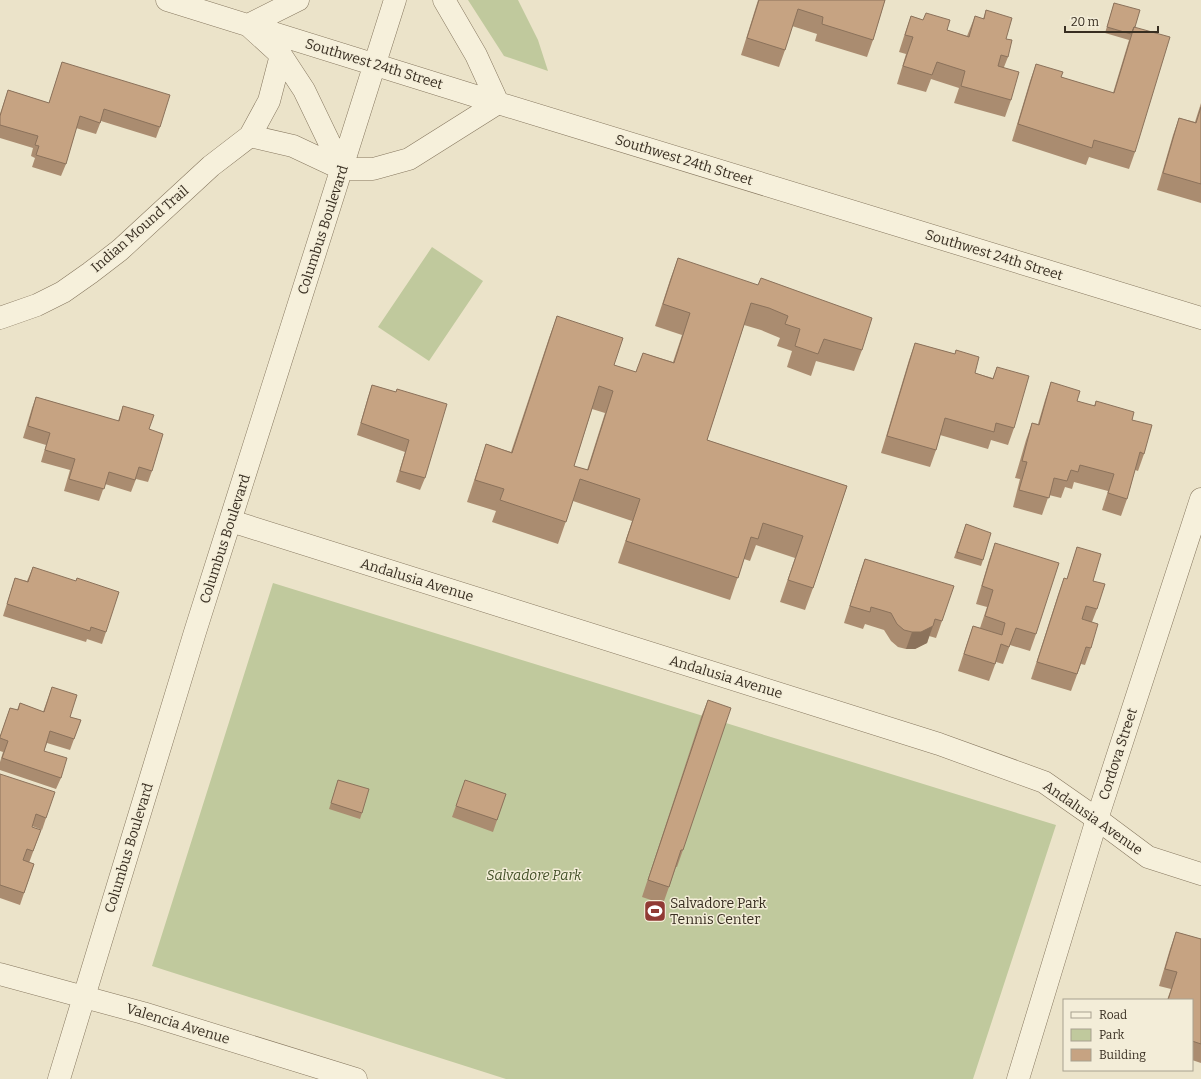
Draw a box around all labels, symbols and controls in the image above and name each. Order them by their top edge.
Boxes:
scale bar [1065,8,1158,34]
text: 20 m [1071,15,1100,29]
street label: Southwest 24th Street [303,35,445,93]
street label: Southwest 24th Street [613,131,755,189]
street label: Columbus Boulevard [294,163,352,297]
street label: Indian Mound Trail [88,182,192,276]
street label: Southwest 24th Street [923,226,1065,284]
street label: Columbus Boulevard [196,472,254,606]
street label: Andalusia Avenue [358,555,476,605]
street label: Andalusia Avenue [667,652,785,702]
street label: Cordova Street [1095,706,1141,802]
street label: Andalusia Avenue [1040,777,1146,859]
street label: Columbus Boulevard [101,781,157,915]
park label: Salvadore Park [486,867,582,884]
place label: Salvadore Park Tennis Center [670,895,767,928]
sports icon: Salvadore Park Tennis Center [642,898,668,924]
legend [1063,999,1193,1071]
street label: Valencia Avenue [124,1000,232,1048]
text: Road [1099,1008,1127,1022]
text: Park [1099,1028,1125,1042]
text: Building [1099,1048,1146,1062]

